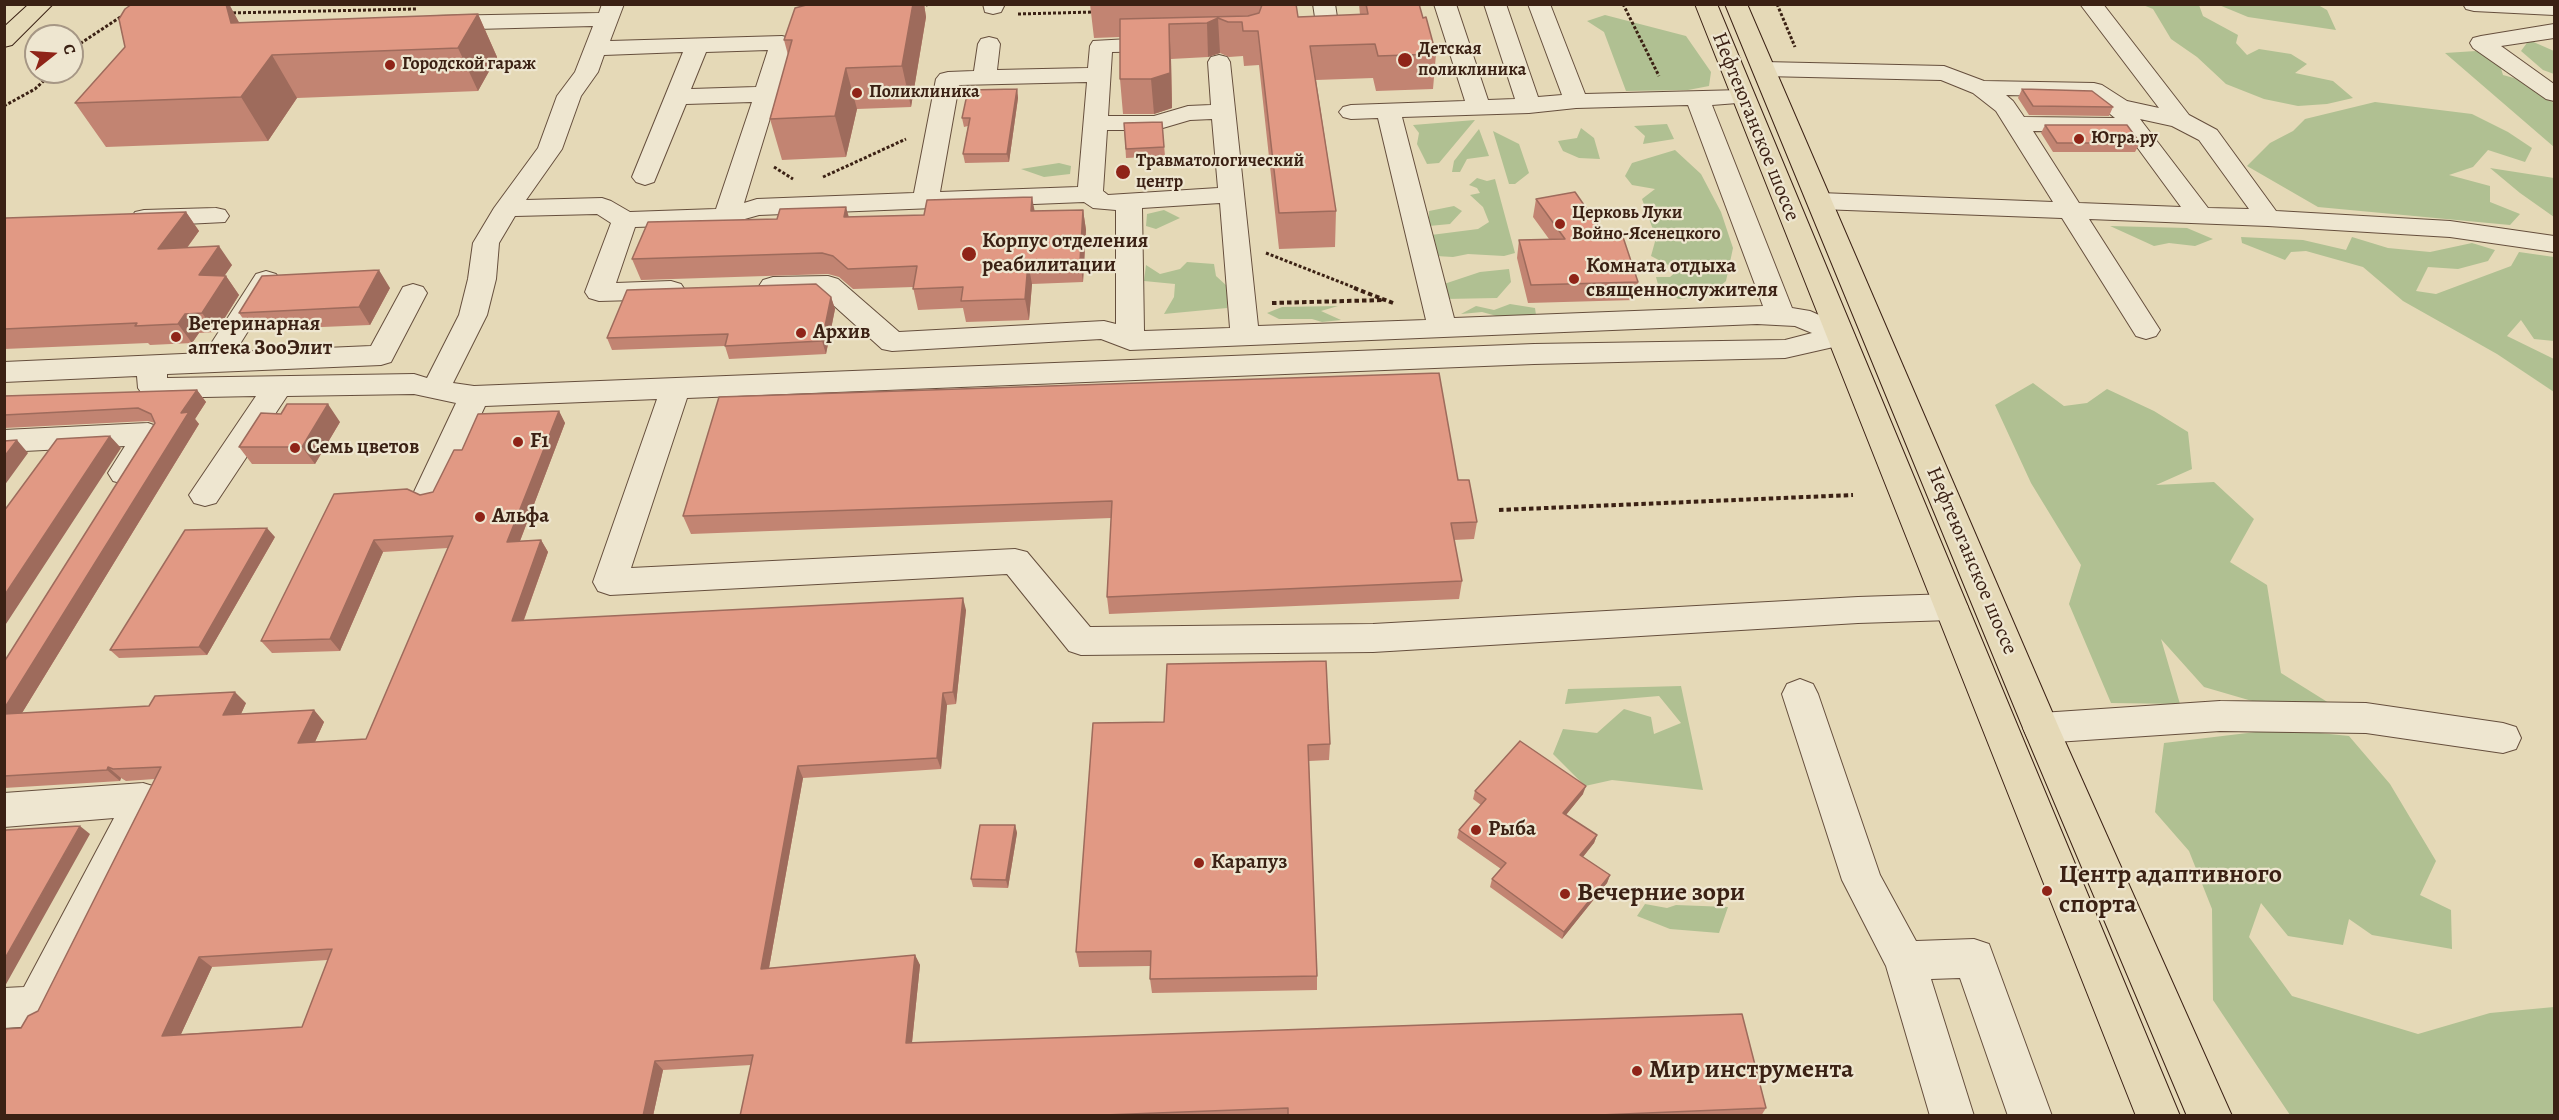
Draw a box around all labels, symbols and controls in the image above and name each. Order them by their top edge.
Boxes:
north arrow [24,24,84,84]
street label: Нефтеюганское шоссе [1706,29,1804,225]
place label: Детская поликлиника [1418,39,1526,82]
text: С [57,41,81,57]
marker: Детская поликлиника [1396,51,1414,69]
place label: Городской гараж [402,54,536,76]
marker: Городской гараж [383,58,397,72]
place label: Поликлиника [869,82,980,104]
marker: Поликлиника [850,86,864,100]
place label: Югра.ру [2091,128,2158,150]
marker: Югра.ру [2072,132,2086,146]
place label: Травматологический центр [1136,151,1304,194]
marker: Травматологический центр [1114,163,1132,181]
place label: Церковь Луки Войно-Ясенецкого [1572,203,1721,246]
marker: Церковь Луки Войно-Ясенецкого [1553,217,1567,231]
place label: Корпус отделения реабилитации [982,229,1148,279]
marker: Корпус отделения реабилитации [960,245,978,263]
place label: Комната отдыха священнослужителя [1586,254,1778,304]
marker: Комната отдыха священнослужителя [1567,272,1581,286]
place label: Ветеринарная аптека ЗооЭлит [188,312,332,362]
place label: Архив [813,320,870,346]
marker: Архив [794,326,808,340]
marker: Ветеринарная аптека ЗооЭлит [169,330,183,344]
place label: F1 [530,429,549,455]
place label: Семь цветов [307,435,419,461]
marker: F1 [511,435,525,449]
marker: Семь цветов [288,441,302,455]
street label: Нефтеюганское шоссе [1920,463,2022,659]
place label: Альфа [492,504,549,530]
marker: Альфа [473,510,487,524]
place label: Рыба [1488,817,1536,843]
marker: Рыба [1469,823,1483,837]
place label: Карапуз [1211,850,1287,876]
marker: Карапуз [1192,856,1206,870]
place label: Центр адаптивного спорта [2059,860,2282,922]
place label: Вечерние зори [1577,878,1745,910]
marker: Центр адаптивного спорта [2040,884,2054,898]
marker: Вечерние зори [1558,887,1572,901]
place label: Мир инструмента [1649,1055,1854,1087]
marker: Мир инструмента [1630,1064,1644,1078]

